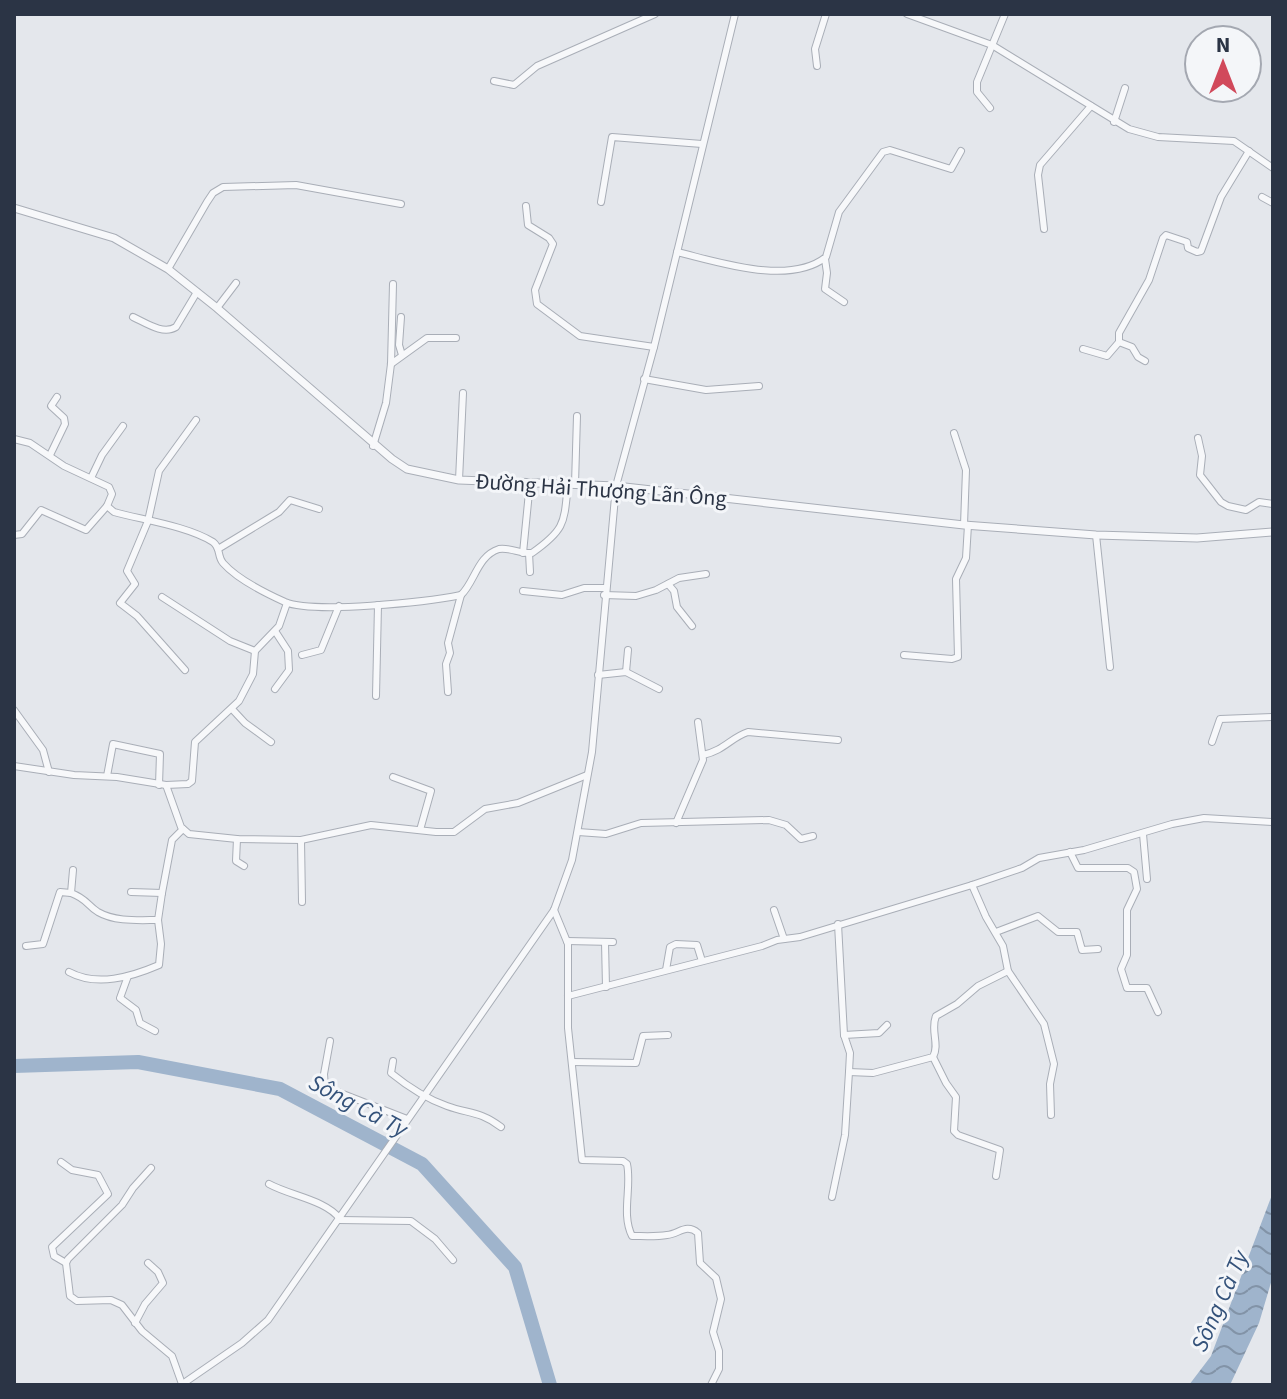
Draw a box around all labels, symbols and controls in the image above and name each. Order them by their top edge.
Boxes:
north arrow [1183,24,1263,104]
text: N [1216,29,1230,61]
street label: Đường Hải Thượng Lãn Ông [474,465,728,515]
water label: Sông Cà Ty [302,1065,415,1147]
water label: Sông Cà Ty [1182,1244,1258,1357]

